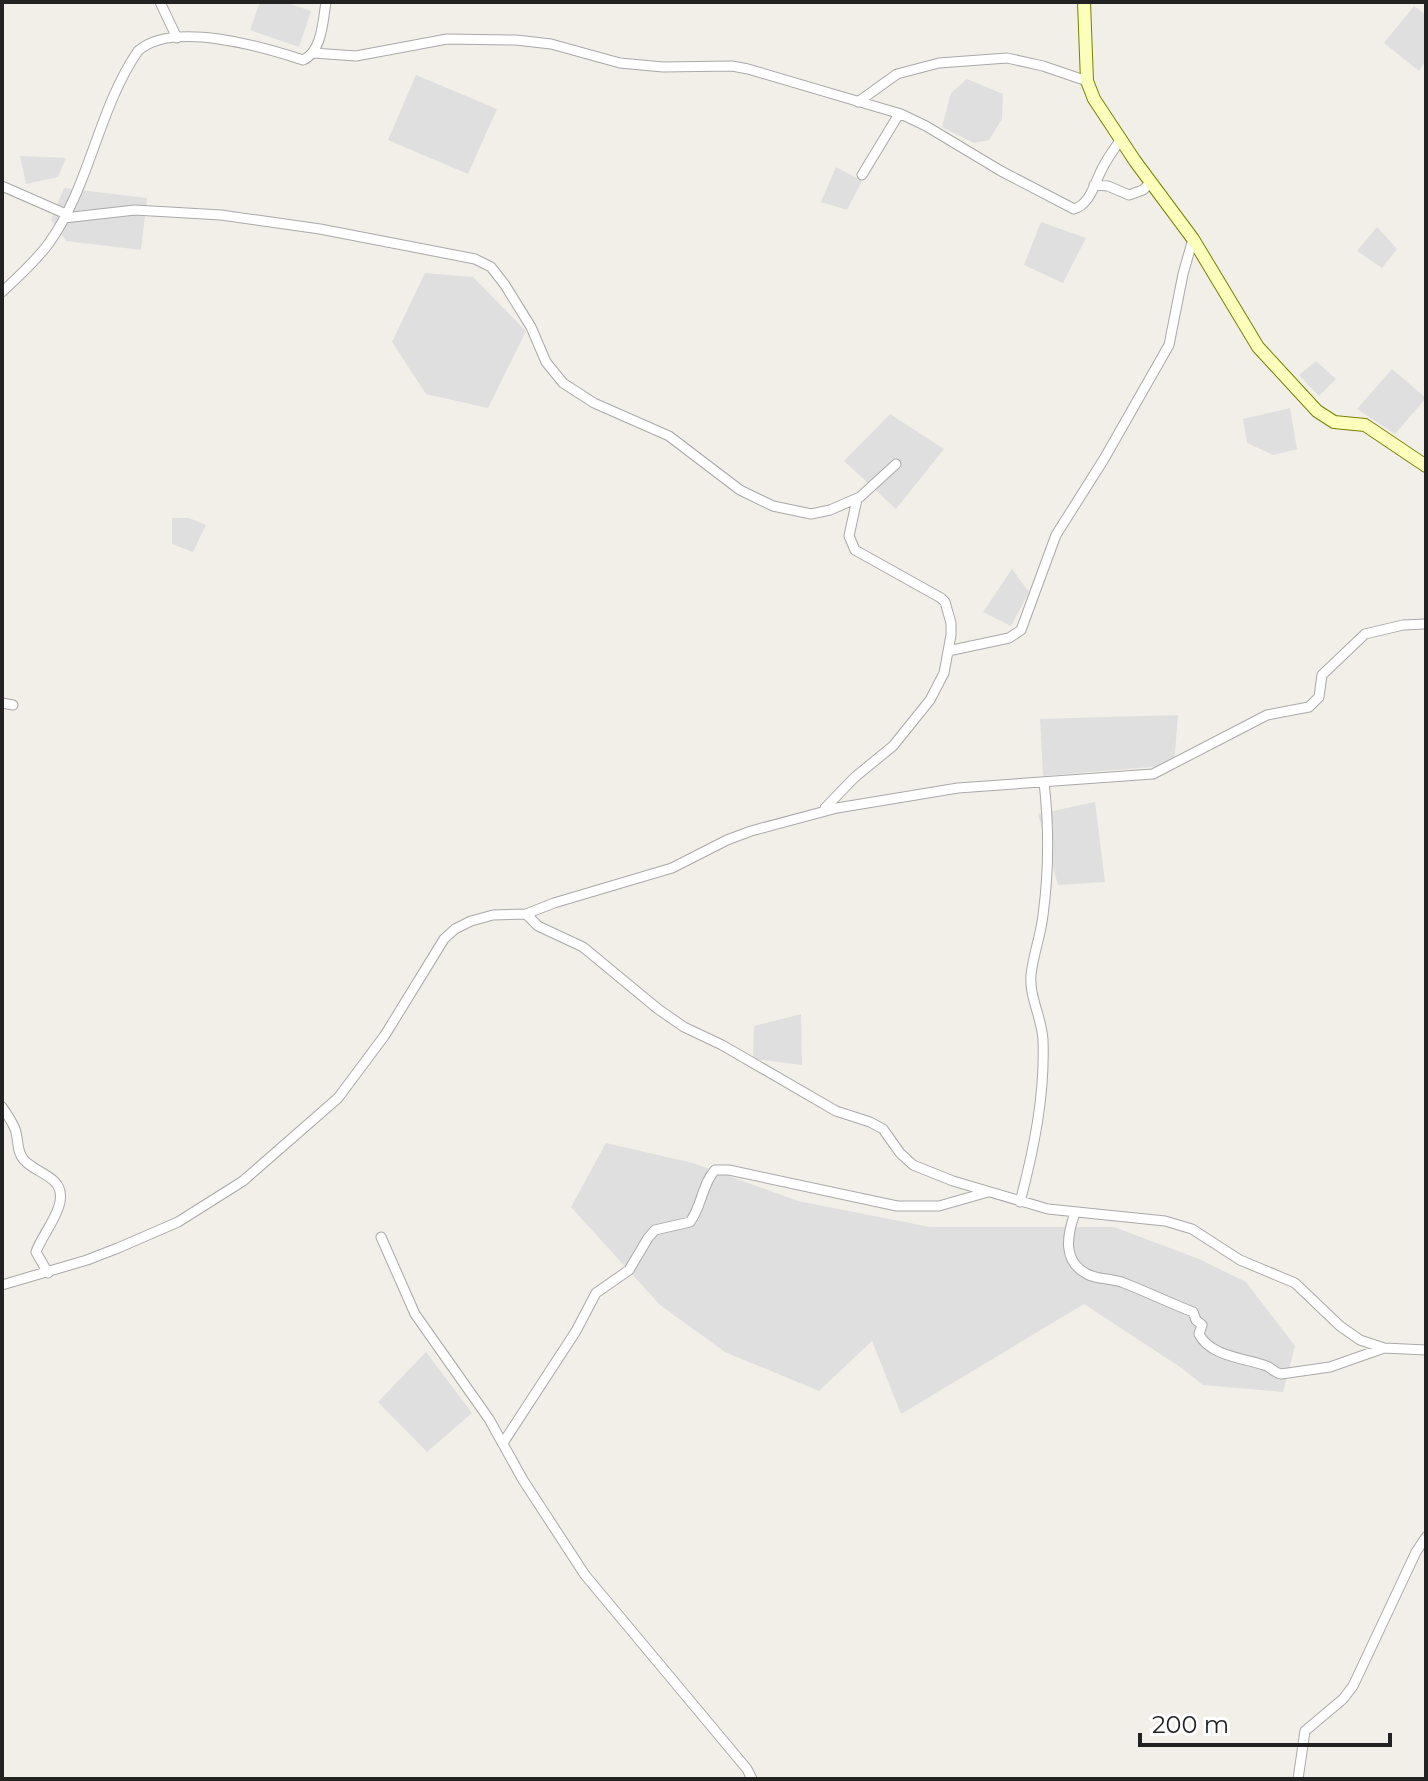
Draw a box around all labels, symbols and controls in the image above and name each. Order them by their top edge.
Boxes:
scale bar [1140,1697,1390,1747]
text: 200 m [1152,1710,1229,1739]

